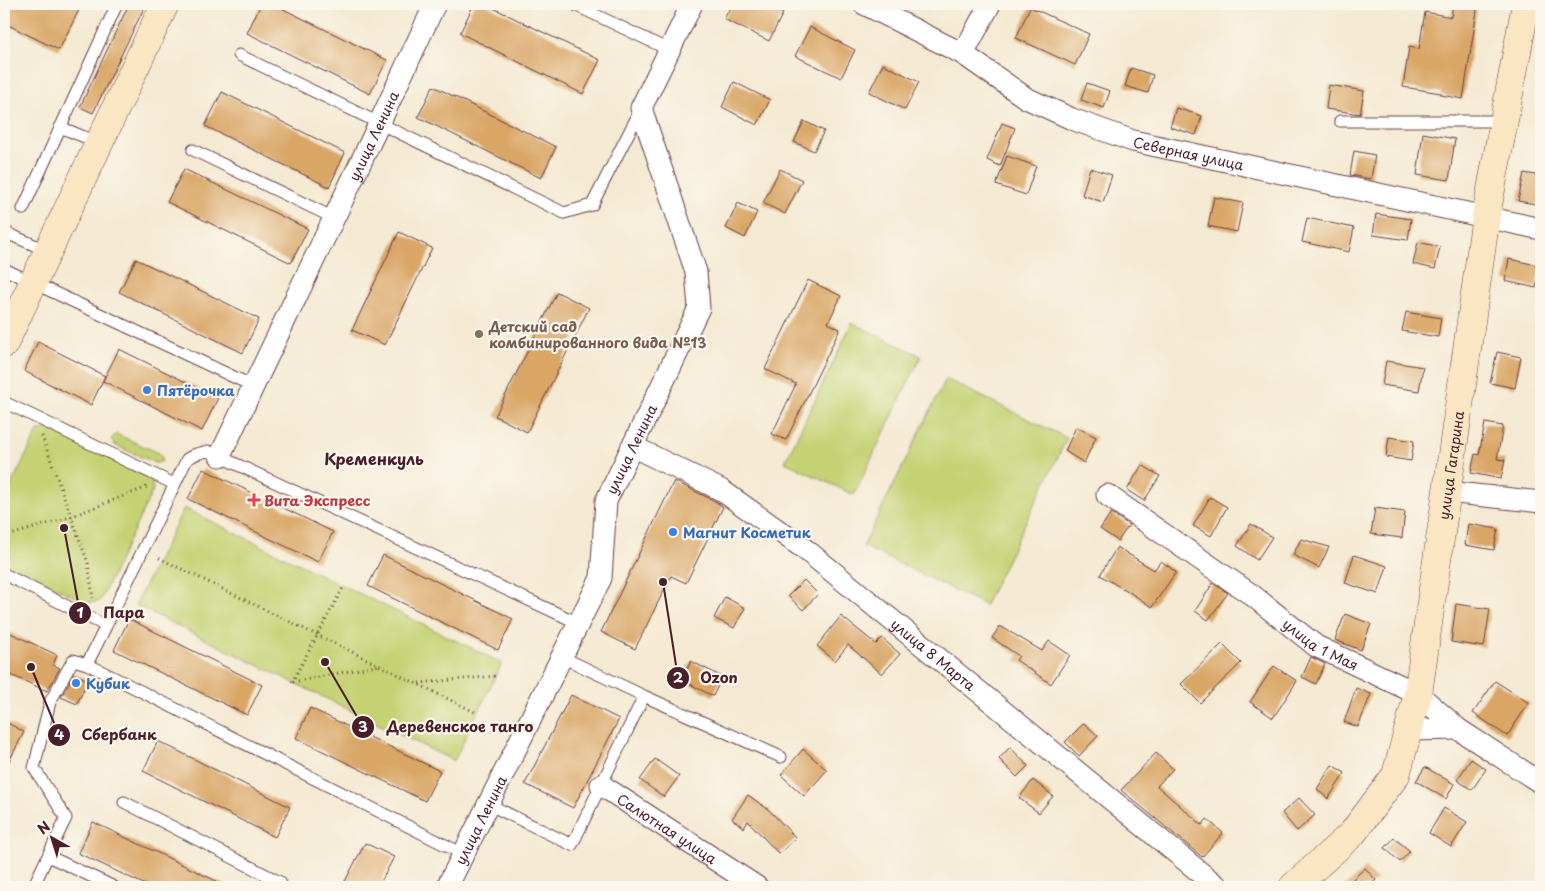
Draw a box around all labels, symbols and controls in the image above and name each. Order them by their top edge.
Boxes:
street label: улица Ленина [343,87,404,184]
street label: Северная улица [1131,131,1246,175]
place label: Детский сад комбинированного вида №13 [488,316,706,353]
marker: Детский сад комбинированного вида №13 [473,328,485,340]
place label: Пятёрочка [157,380,235,401]
marker: Пятёрочка [141,384,153,396]
street label: улица Ленина [600,401,662,497]
street label: улица Гагарина [1432,409,1469,521]
district label: Кременкуль [324,446,424,470]
place label: Вита Экспресс [264,490,371,511]
marker: Вита Экспресс [248,494,260,506]
place label: Магнит Косметик [683,522,811,543]
marker: Магнит Косметик [667,526,679,538]
callout: Пара [68,598,154,628]
text: 1 [76,600,84,623]
text: Пара [103,600,145,623]
street label: улица 8 Марта [887,613,981,696]
street label: улица 1 Мая [1278,613,1362,675]
callout: Ozon [665,663,748,693]
text: 2 [673,665,684,688]
text: Ozon [700,665,738,688]
place label: Кубик [86,673,130,694]
marker: Кубик [70,677,82,689]
callout: Деревенское танго [351,712,543,742]
text: 3 [358,714,368,737]
text: Деревенское танго [386,714,533,737]
callout: Сбербанк [46,720,166,750]
text: 4 [54,722,64,745]
text: Сбербанк [81,722,157,745]
street label: улица Ленина [449,772,512,868]
street label: Салютная улица [613,788,721,869]
north arrow [28,814,78,864]
text: N [33,816,54,839]

